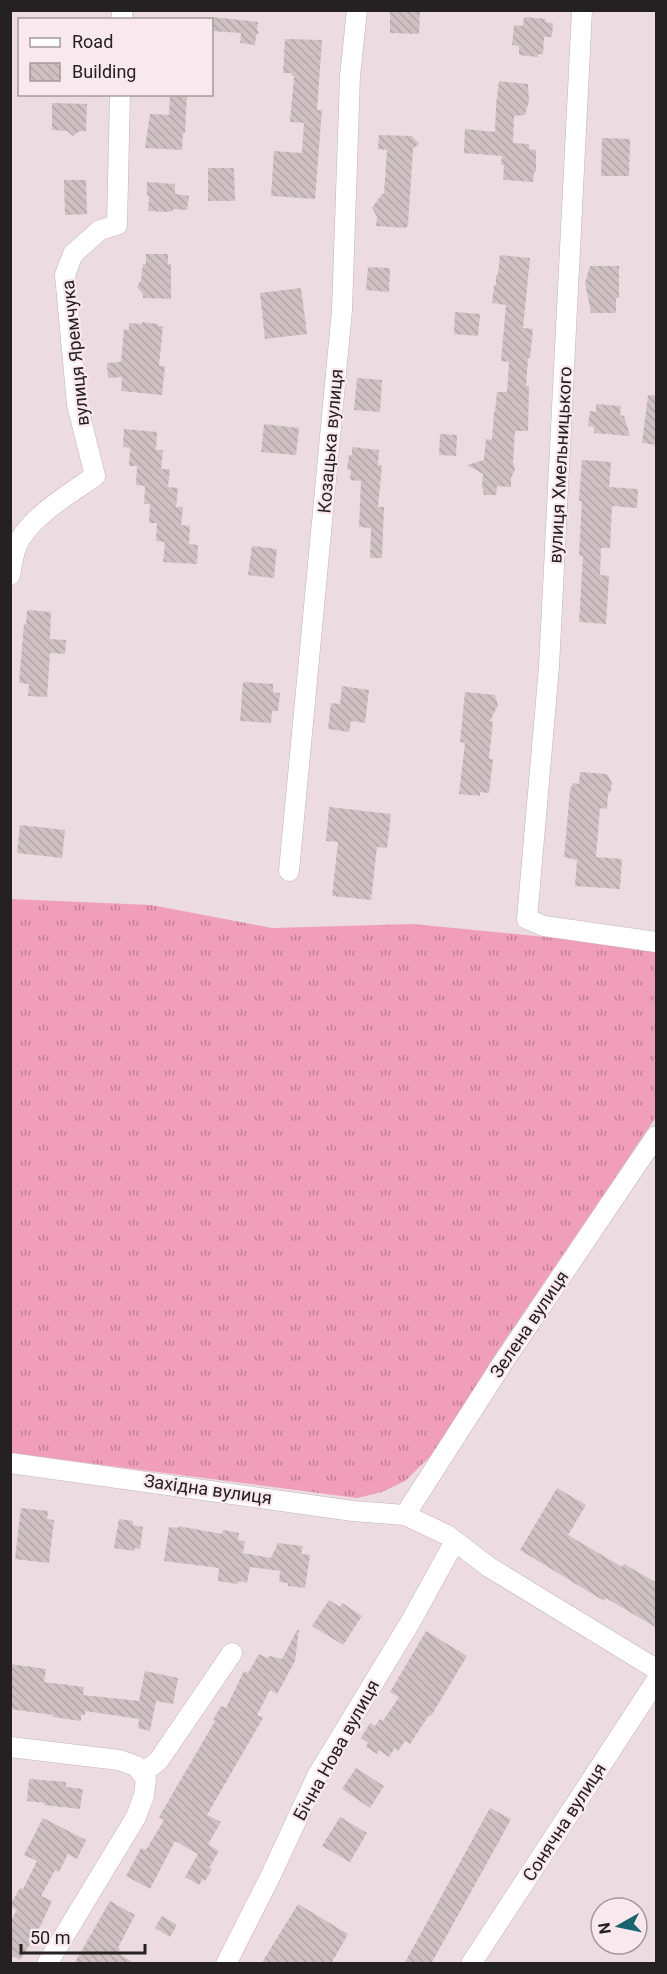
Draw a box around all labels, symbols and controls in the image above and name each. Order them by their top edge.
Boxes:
legend [18,18,213,96]
text: Road [72,31,113,52]
text: Building [72,61,136,82]
street label: вулиця Яремчука [57,279,93,427]
street label: вулиця Хмельницького [544,366,576,564]
street label: Козацька вулиця [313,368,347,514]
street label: Зелена вулиця [485,1266,573,1382]
street label: Західна вулиця [143,1470,273,1508]
street label: Бічна Нова вулиця [289,1676,383,1824]
street label: Сонячна вулиця [518,1759,610,1885]
north arrow [589,1896,649,1956]
scale bar [21,1917,146,1955]
text: N [594,1921,615,1935]
text: 50 m [30,1927,70,1948]

